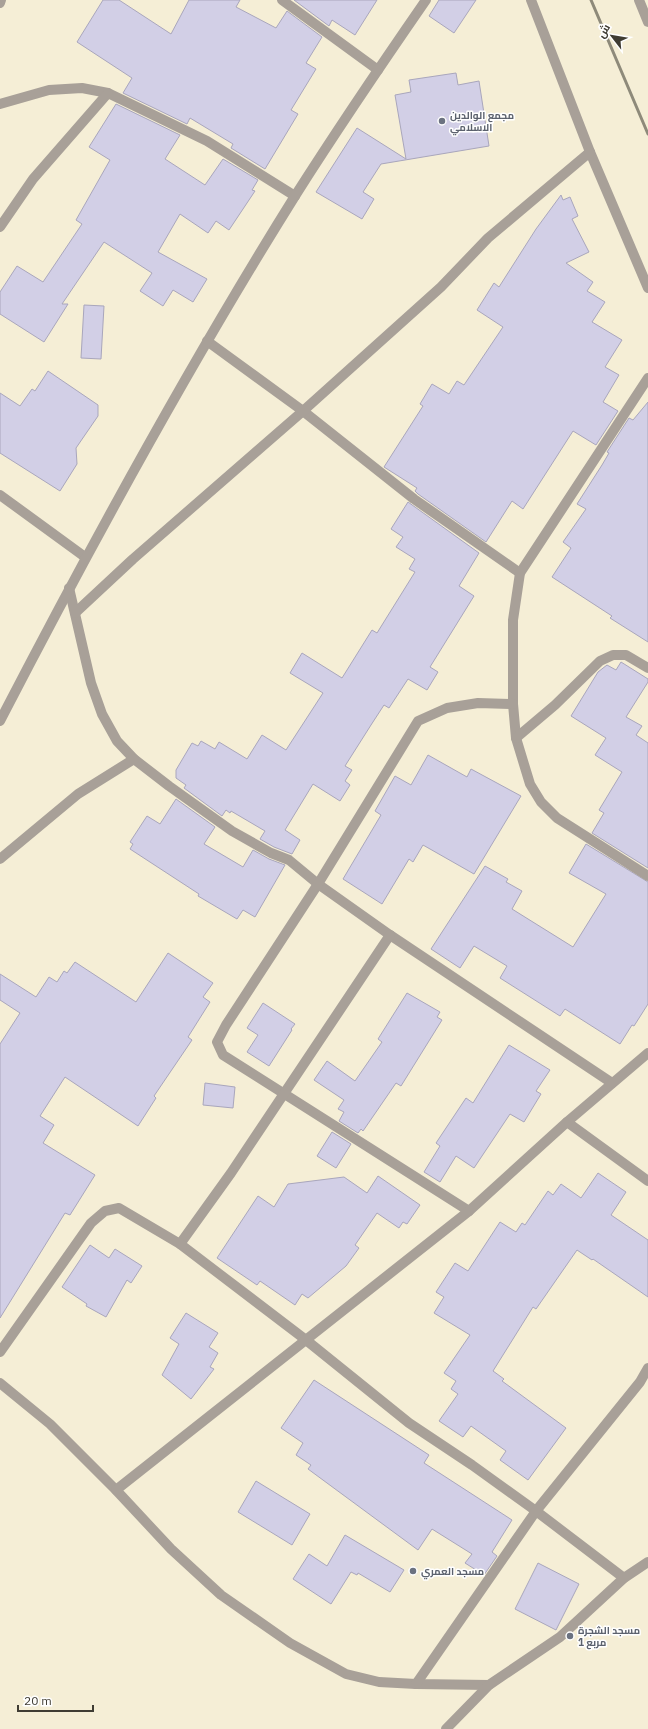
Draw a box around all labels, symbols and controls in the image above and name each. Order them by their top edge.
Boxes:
north arrow [592,16,632,56]
text: ش [594,21,613,41]
place label: مجمع الوالدين الاسلامي [450,109,514,136]
marker: مجمع الوالدين الاسلامي [437,116,447,126]
place label: مسجد العمري [421,1565,484,1580]
marker: مسجد العمري [408,1566,418,1576]
place label: مسجد الشجرة مربع 1 [578,1624,640,1650]
marker: مسجد الشجرة مربع 1 [565,1631,575,1641]
scale bar [18,1687,93,1713]
text: 20 m [24,1693,52,1708]

